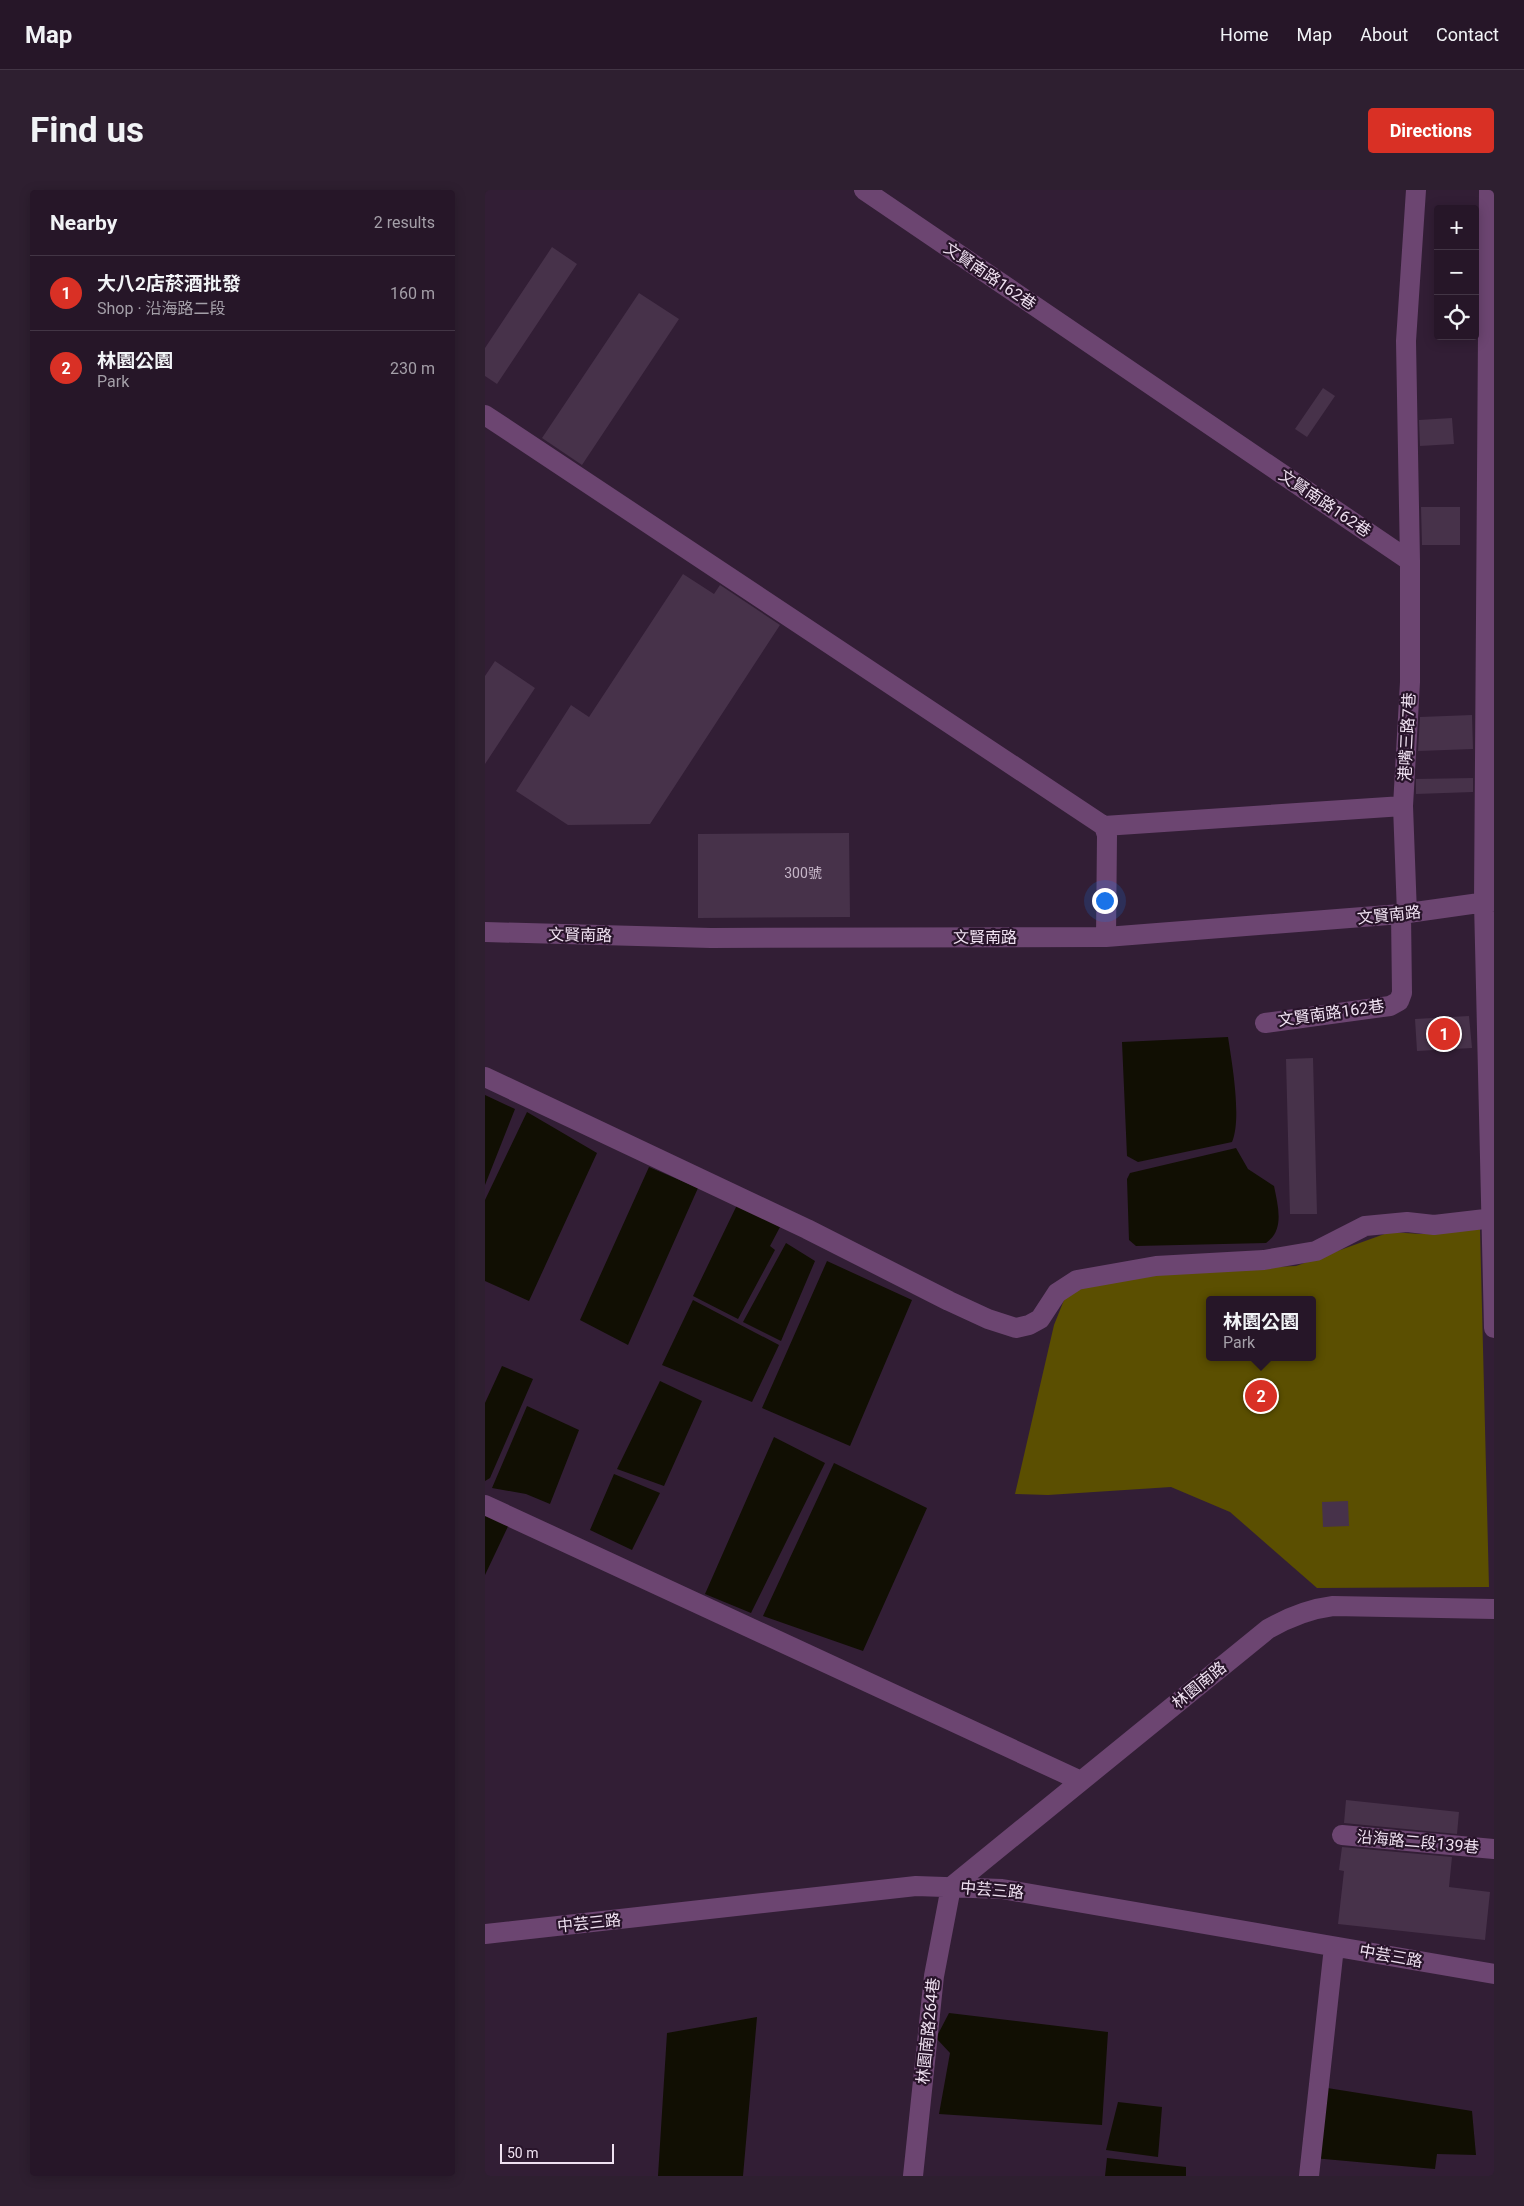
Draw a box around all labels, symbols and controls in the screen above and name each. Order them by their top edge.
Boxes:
text: Map [25,21,72,49]
text: Home [1220,24,1269,45]
text: Map [1297,24,1332,45]
text: About [1360,24,1408,45]
text: Contact [1436,24,1499,45]
button: Directions [1368,108,1494,153]
text: Find us [30,110,144,151]
map controls [1434,205,1479,340]
button: + [1434,205,1479,250]
text: Nearby [50,211,117,235]
text: 2 results [374,213,435,232]
street label: 文賢南路162巷 [940,238,1040,314]
button: − [1434,250,1479,295]
text: 大八2店菸酒批發 [97,272,241,295]
text: 1 [61,284,71,303]
text: 160 m [390,284,435,303]
button: locate [1434,295,1479,340]
text: Shop · 沿海路二段 [97,299,226,318]
text: 林園公園 [97,349,173,372]
text: 2 [61,359,71,378]
text: 230 m [390,359,435,378]
text: Park [97,372,129,391]
street label: 文賢南路162巷 [1275,465,1375,541]
street label: 港嘴三路7巷 [1395,692,1419,782]
house number: 300號 [784,865,822,881]
your location [1092,888,1118,914]
street label: 文賢南路 [1356,902,1422,928]
street label: 文賢南路 [548,925,612,945]
street label: 文賢南路 [953,928,1017,947]
street label: 文賢南路162巷 [1277,996,1385,1030]
pin: 1 [1428,1015,1460,1053]
popup [1206,1296,1316,1361]
text: 林園公園 [1223,1310,1299,1333]
text: Park [1223,1333,1255,1352]
pin: 2 [1245,1377,1277,1415]
street label: 林園南路 [1168,1657,1230,1713]
street label: 沿海路二段139巷 [1356,1827,1480,1857]
street label: 中芸三路 [959,1878,1025,1902]
street label: 中芸三路 [556,1910,622,1936]
street label: 中芸三路 [1358,1941,1424,1971]
street label: 林園南路264巷 [913,1977,943,2085]
scale bar [500,2141,614,2164]
text: 50 m [507,2145,539,2161]

